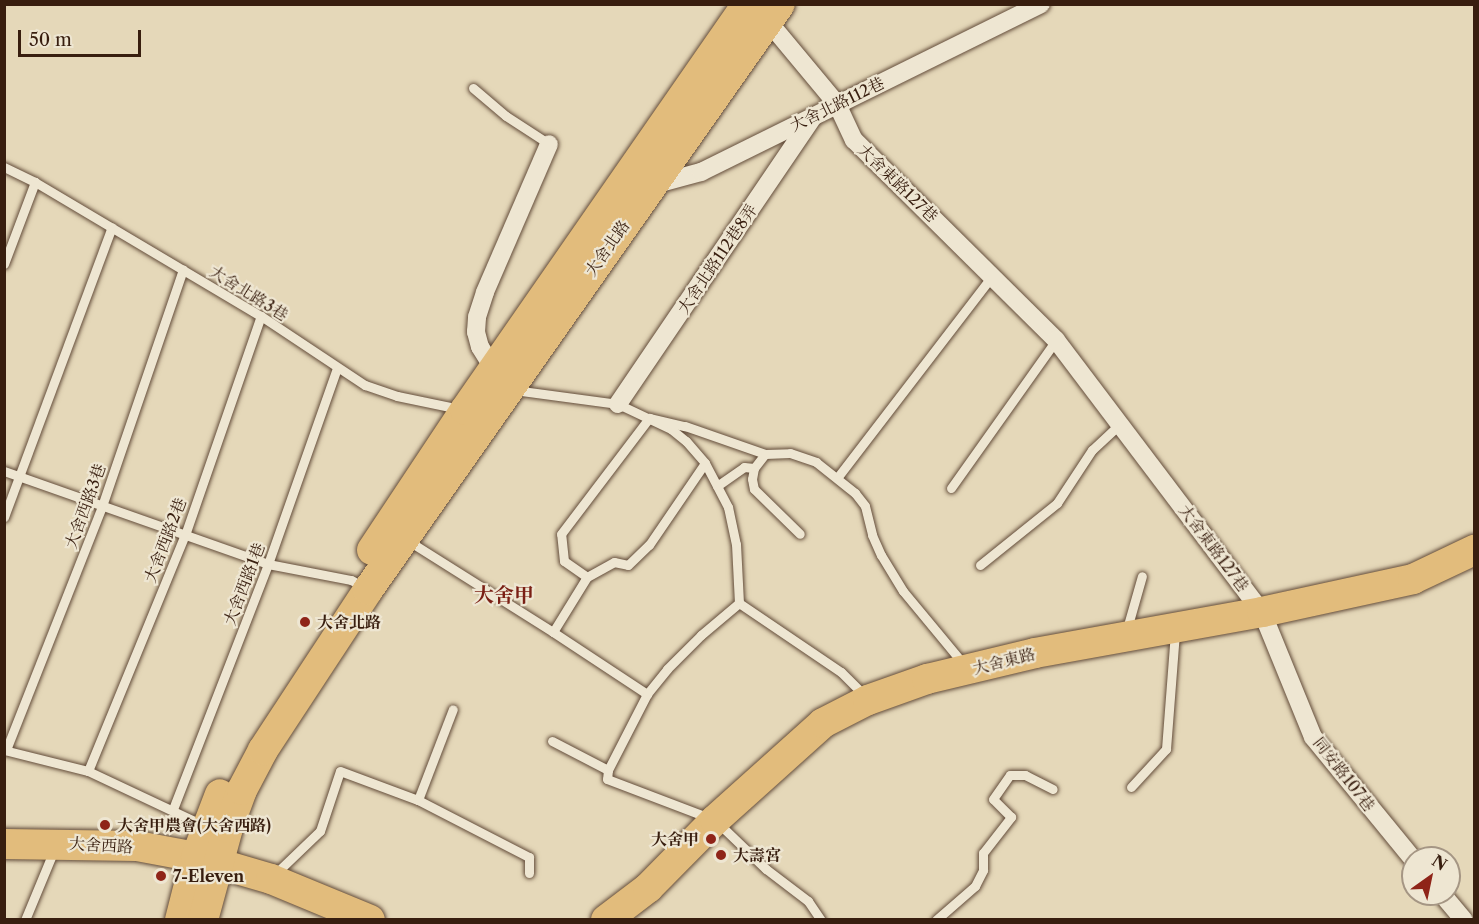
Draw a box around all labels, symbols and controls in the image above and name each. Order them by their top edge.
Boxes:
scale bar [21,18,144,56]
text: 50 m [29,29,72,51]
street label: 大舍北路112巷 [787,73,887,135]
street label: 大舍東路127巷 [854,140,942,226]
street label: 大舍北路112巷8弄 [673,201,761,317]
street label: 大舍北路 [581,216,633,280]
street label: 大舍北路3巷 [206,261,292,325]
street label: 大舍西路3巷 [61,461,109,551]
street label: 大舍西路2巷 [140,495,190,585]
street label: 大舍東路127巷 [1175,501,1253,595]
street label: 大舍西路1巷 [219,540,269,628]
district label: 大舍甲 [474,583,534,607]
place label: 大舍北路 [317,612,381,632]
marker: 大舍北路 [298,615,312,629]
street label: 大舍東路 [971,644,1037,678]
street label: 同安路107巷 [1309,733,1379,815]
place label: 大舍甲農會(大舍西路) [117,815,271,835]
marker: 大舍甲農會(大舍西路) [98,818,112,832]
place label: 大舍甲 [651,829,699,849]
marker: 大舍甲 [704,832,718,846]
street label: 大舍西路 [69,834,133,856]
place label: 大壽宮 [733,845,781,865]
north arrow [1401,846,1461,906]
marker: 大壽宮 [714,848,728,862]
text: N [1428,850,1451,875]
place label: 7-Eleven [173,866,244,886]
marker: 7-Eleven [154,869,168,883]

